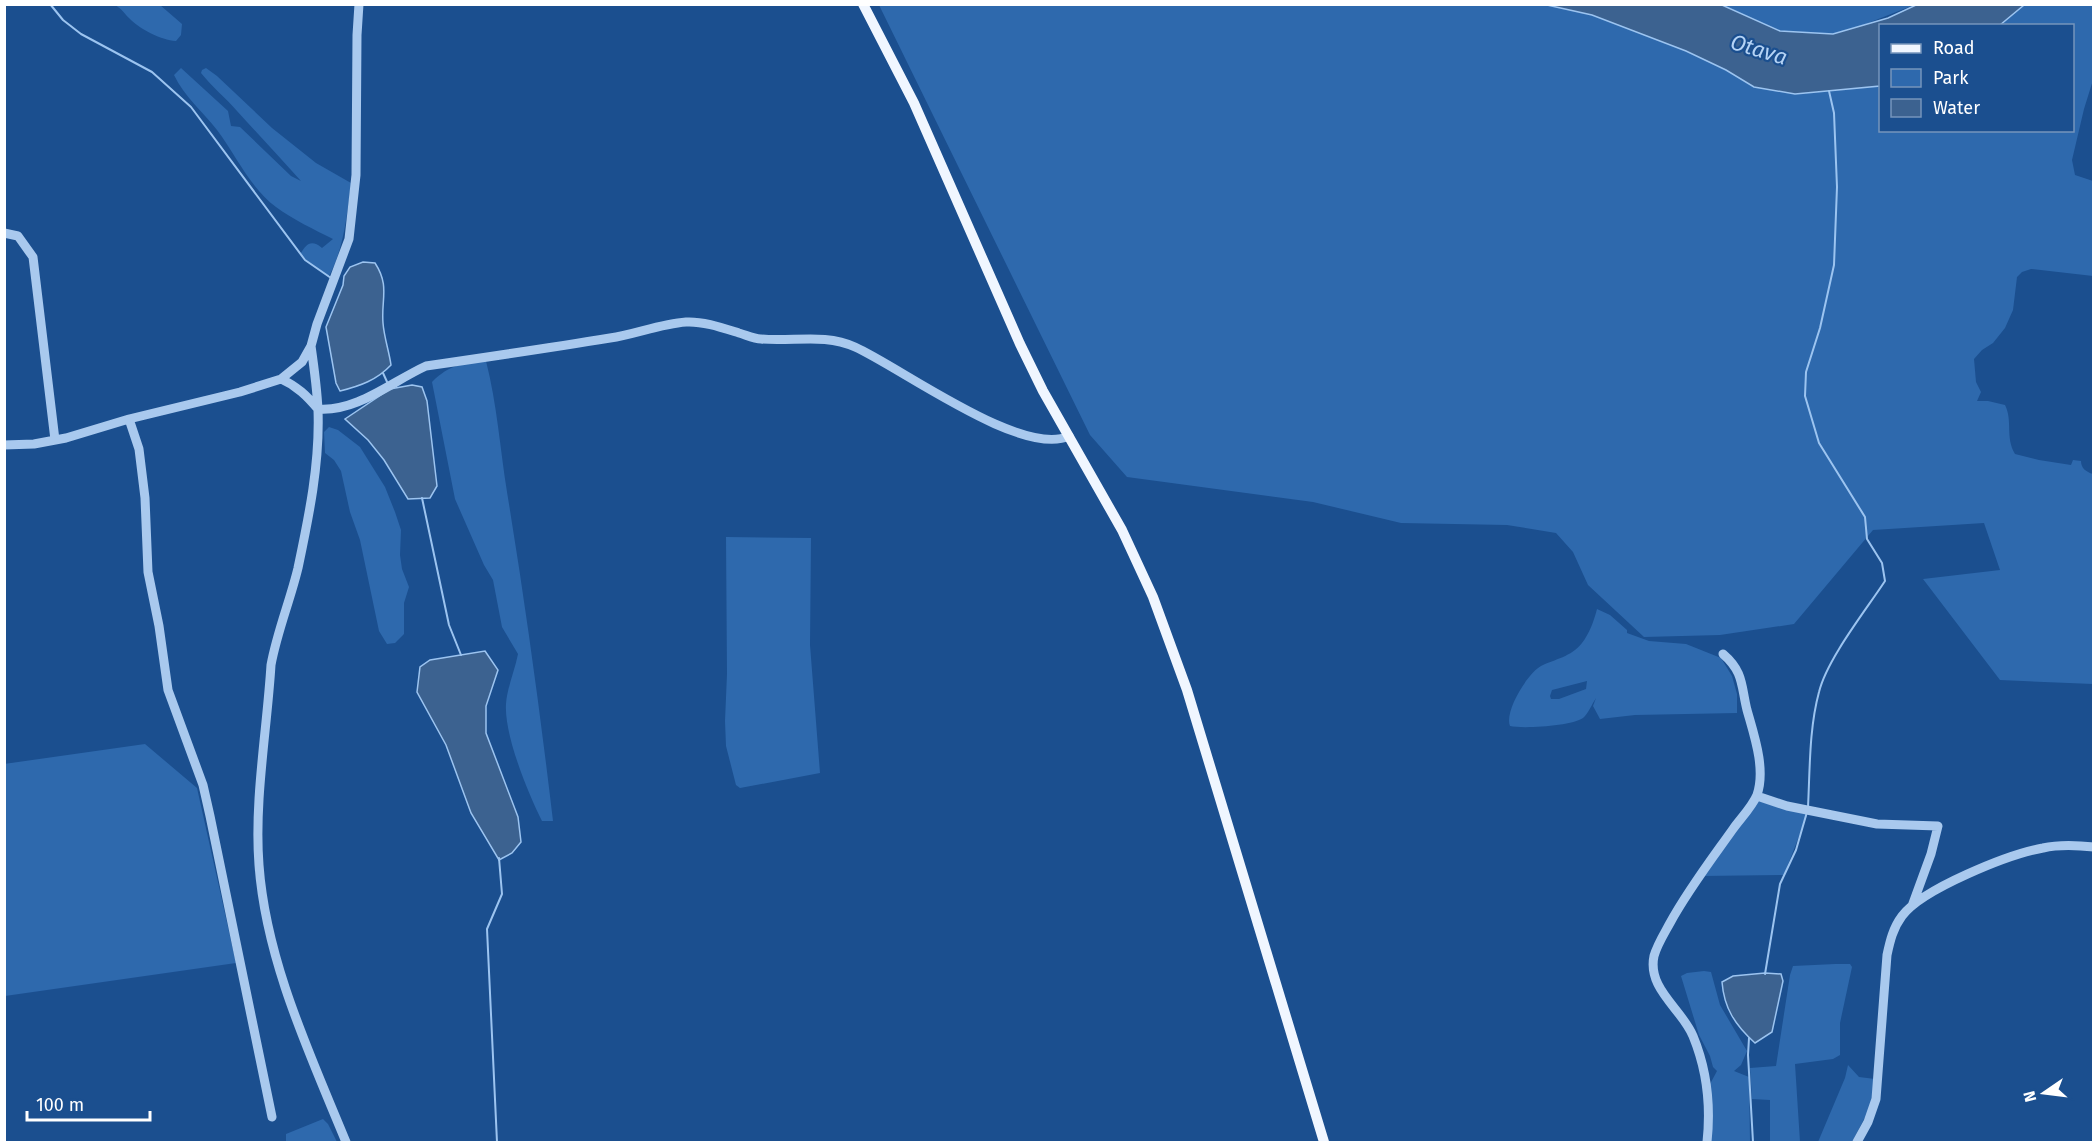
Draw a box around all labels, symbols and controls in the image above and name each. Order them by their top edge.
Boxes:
legend [1879,24,2074,132]
water label: Otava [1727,28,1791,71]
text: Road [1933,37,1975,59]
text: Park [1933,67,1969,89]
text: Water [1933,97,1980,119]
north arrow [2014,1063,2074,1123]
scale bar [27,1084,150,1122]
text: N [2019,1089,2040,1104]
text: 100 m [36,1094,84,1116]

